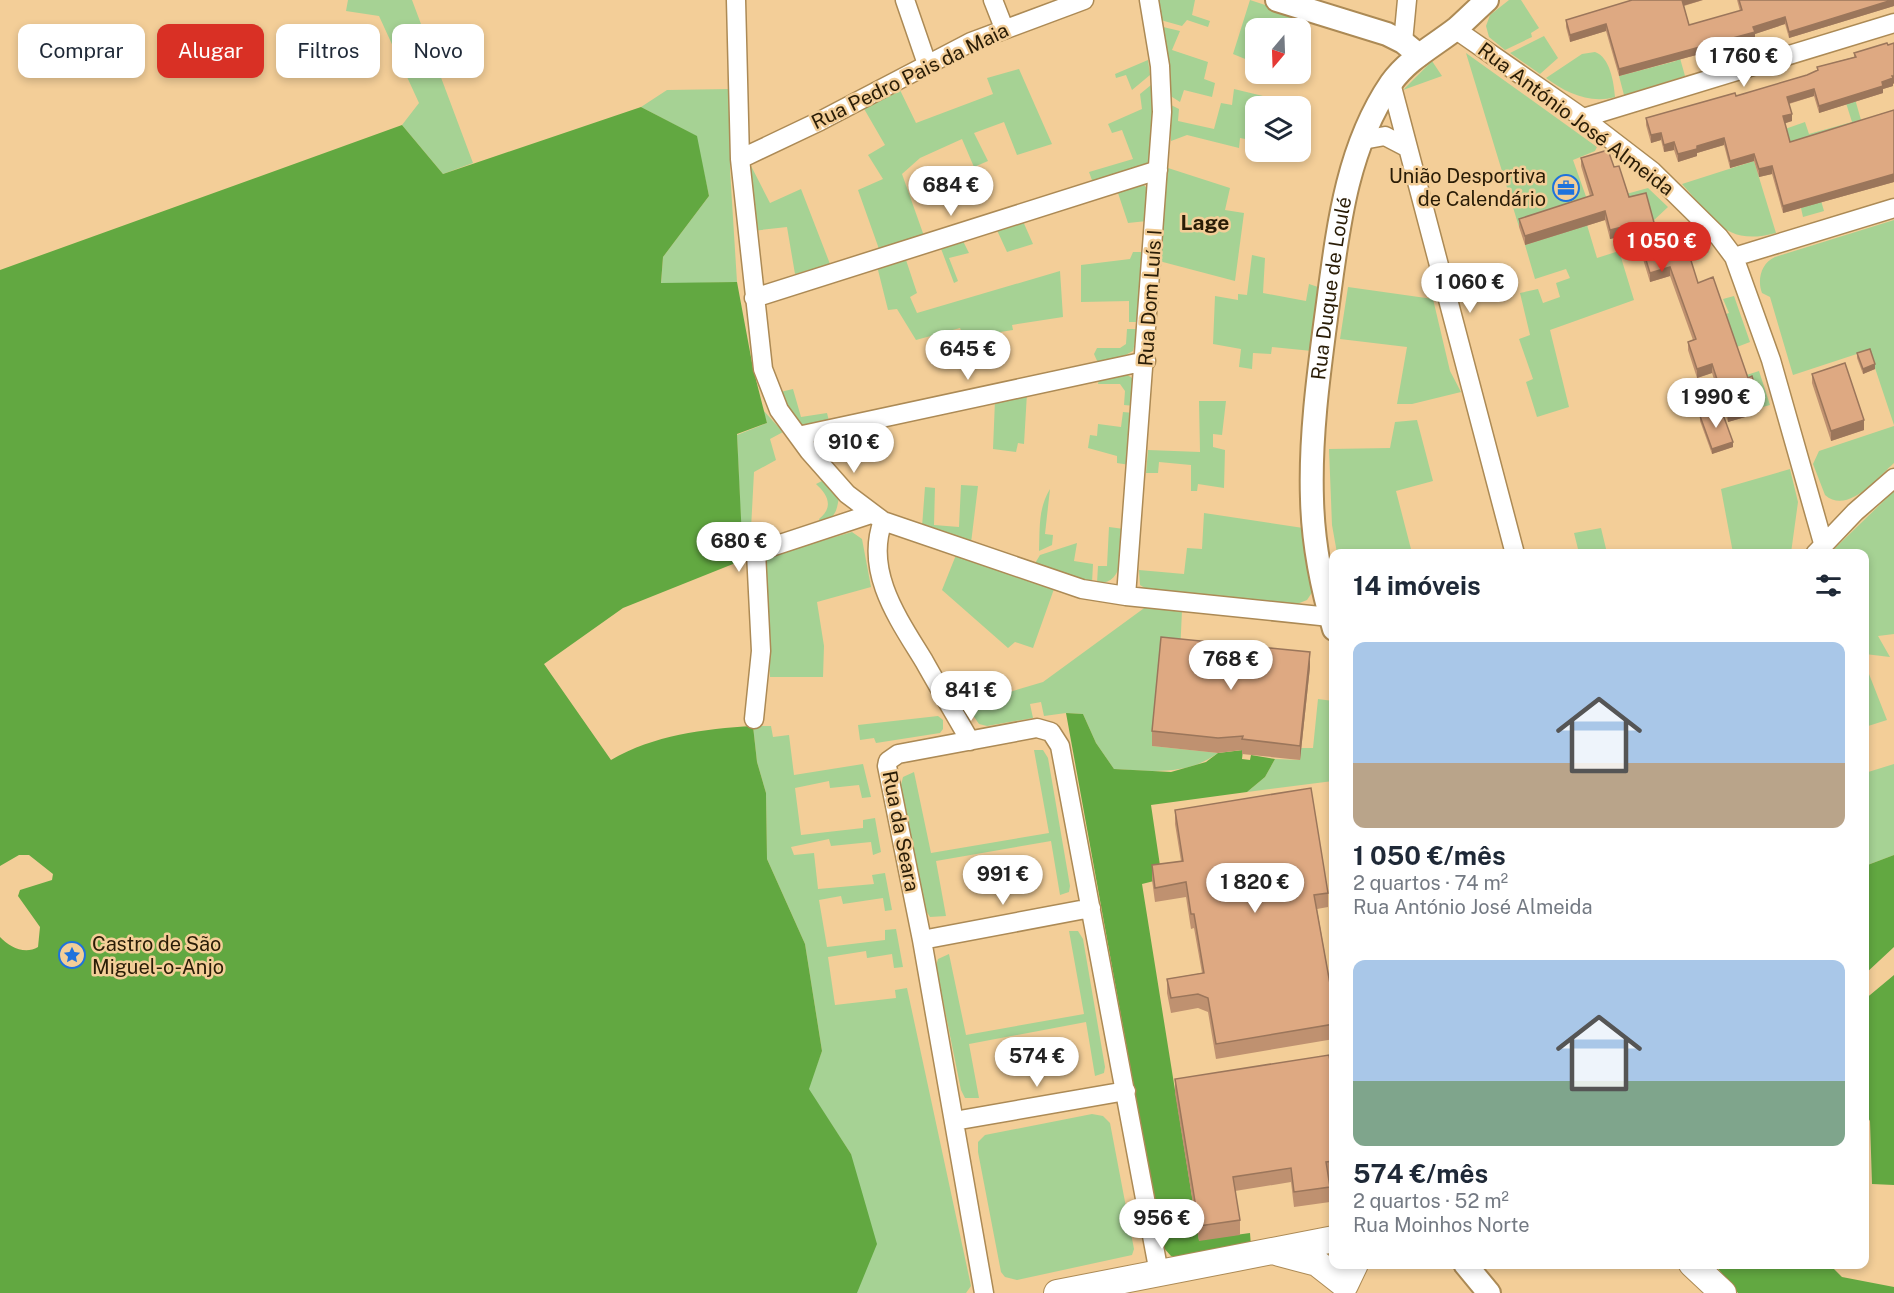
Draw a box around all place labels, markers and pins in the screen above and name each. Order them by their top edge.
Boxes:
pin: 1 760 € [1689,37,1799,88]
place label: União Desportiva de Calendário [1389,164,1546,211]
pin: 684 € [909,166,993,217]
office icon: União Desportiva de Calendário [1551,173,1581,203]
pin: 1 050 € [1607,222,1717,273]
pin: 1 060 € [1415,263,1525,314]
pin: 645 € [926,330,1010,381]
pin: 1 990 € [1661,378,1771,429]
pin: 910 € [812,423,896,474]
pin: 680 € [697,522,781,573]
pin: 768 € [1189,640,1273,691]
pin: 841 € [929,671,1013,722]
pin: 991 € [961,855,1045,906]
pin: 1 820 € [1200,863,1310,914]
place label: Castro de São Miguel-o-Anjo [92,932,224,979]
place icon: Castro de São Miguel-o-Anjo [57,940,87,970]
pin: 574 € [995,1037,1079,1088]
pin: 956 € [1120,1199,1204,1250]

